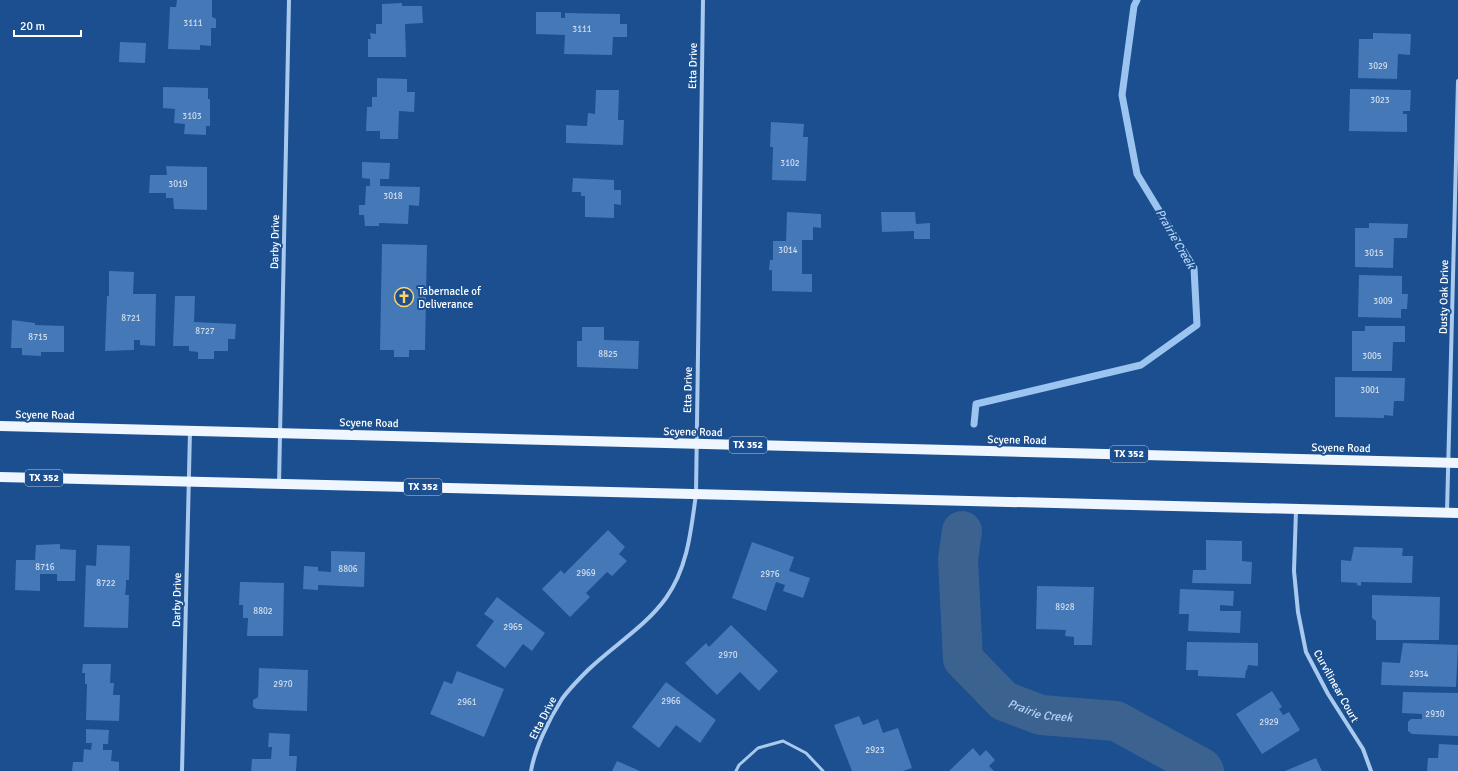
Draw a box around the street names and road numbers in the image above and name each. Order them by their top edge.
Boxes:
street label: Etta Drive [686,43,700,89]
street label: Darby Drive [268,215,282,269]
street label: Dusty Oak Drive [1437,260,1451,334]
street label: Etta Drive [681,367,695,413]
street label: Scyene Road [15,408,75,422]
street label: Scyene Road [339,416,399,430]
street label: Scyene Road [663,425,723,439]
street label: Scyene Road [987,433,1047,447]
road number: TX 352 [729,437,767,453]
street label: Scyene Road [1311,441,1371,455]
road number: TX 352 [1110,446,1148,462]
road number: TX 352 [25,470,63,486]
road number: TX 352 [404,479,442,495]
street label: Darby Drive [170,573,184,627]
street label: Curvilinear Court [1311,647,1361,725]
street label: Etta Drive [527,694,559,742]

